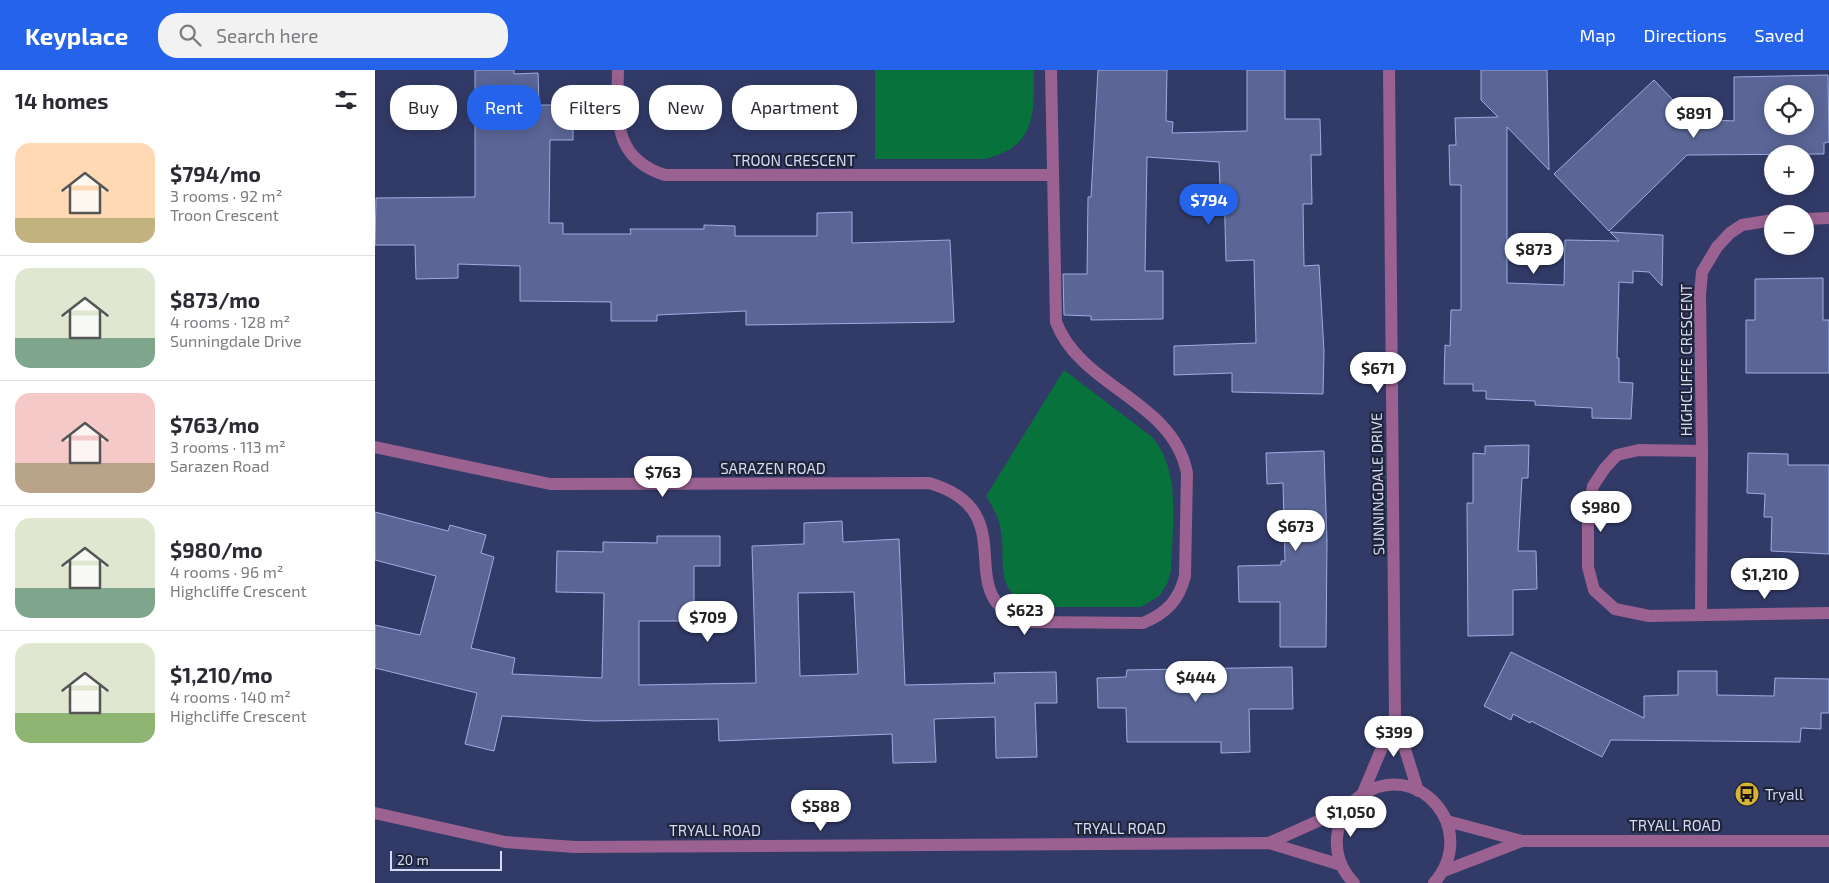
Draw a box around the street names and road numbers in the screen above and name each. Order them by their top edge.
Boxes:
street label: TROON CRESCENT [733,151,856,169]
street label: HIGHCLIFFE CRESCENT [1677,284,1695,436]
street label: SUNNINGDALE DRIVE [1367,412,1387,556]
street label: SARAZEN ROAD [720,459,826,477]
street label: TRYALL ROAD [1629,816,1721,834]
street label: TRYALL ROAD [1074,819,1166,837]
street label: TRYALL ROAD [669,821,761,839]

